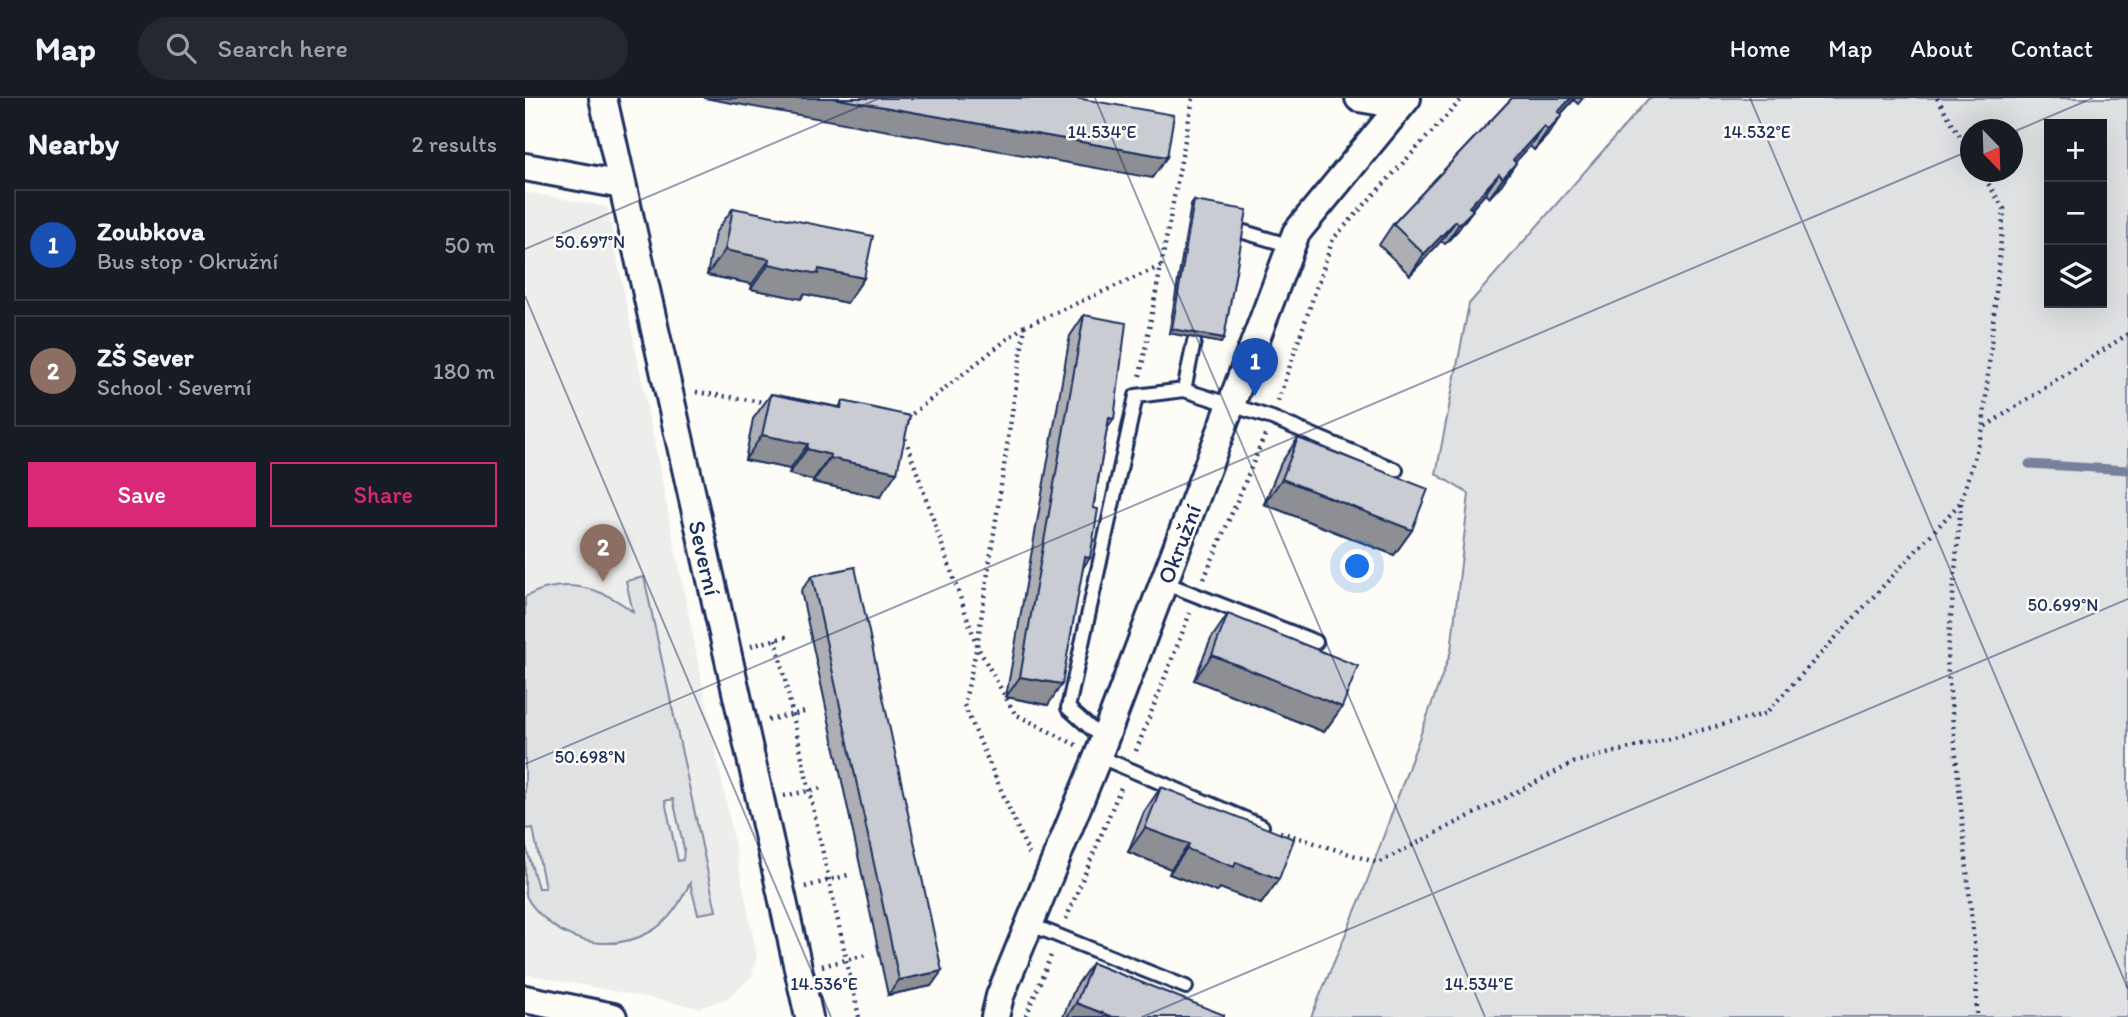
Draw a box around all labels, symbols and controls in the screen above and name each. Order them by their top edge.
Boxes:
search box [138,17,628,80]
text: Map [35,29,96,68]
icon: search [162,29,200,67]
text: Search here [218,32,348,64]
text: Home [1730,34,1790,63]
text: Map [1828,34,1872,63]
text: About [1910,34,1973,63]
text: Contact [2011,34,2093,63]
north arrow [1960,119,2023,182]
map controls [2044,119,2107,308]
button: + [2044,119,2107,182]
text: 14.534°E [1068,121,1137,143]
text: 14.532°E [1723,121,1791,143]
text: Nearby [28,125,119,162]
text: 2 results [411,130,497,158]
button: − [2044,182,2107,245]
text: Zoubkova [97,215,205,247]
text: 1 [48,231,58,259]
text: 50 m [444,231,495,259]
text: 50.697°N [555,231,625,253]
button: layers [2044,245,2107,308]
text: Bus stop · Okružní [97,247,278,275]
pin: 1 [1232,338,1278,396]
text: ZŠ Sever [97,341,194,373]
text: 2 [47,357,59,385]
text: 180 m [433,357,495,385]
text: School · Severní [97,373,251,401]
button: Save [28,462,256,527]
button: Share [270,462,497,527]
street label: Okružní [1151,500,1207,588]
street label: Severní [682,518,728,598]
pin: 2 [580,524,626,582]
your location [1340,549,1374,583]
text: 50.699°N [2028,594,2098,616]
text: 50.698°N [554,746,626,768]
text: 14.536°E [790,973,858,995]
text: 14.534°E [1445,973,1514,995]

